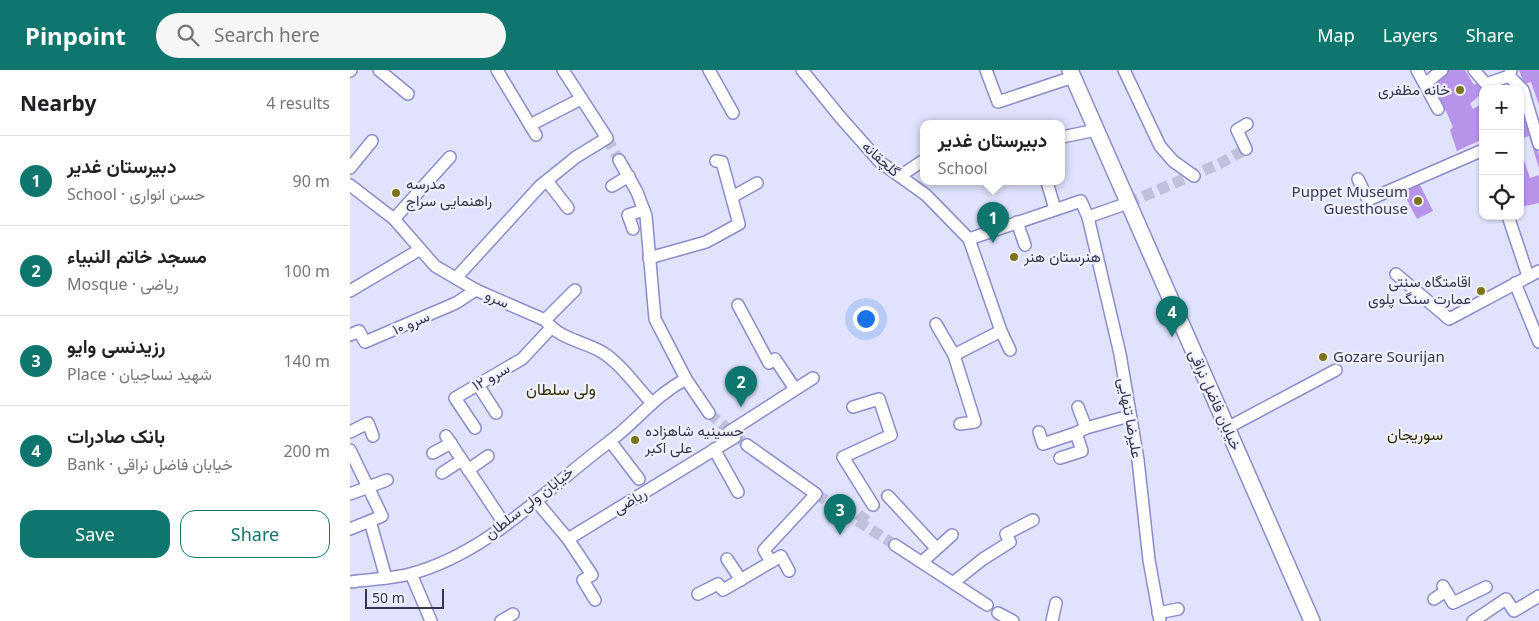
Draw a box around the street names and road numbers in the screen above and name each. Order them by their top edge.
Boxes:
street label: گلچقانه [858,136,905,182]
street label: سرو [482,284,513,312]
street label: سرو ۱۰ [389,305,432,339]
street label: خیابان فاضل نراقی [1184,346,1247,453]
street label: سرو ۱۲ [468,357,513,395]
street label: علیرضا تنهایی [1113,376,1148,460]
street label: خیابان ولی سلطان [480,461,577,544]
street label: ریاضی [609,482,651,519]

